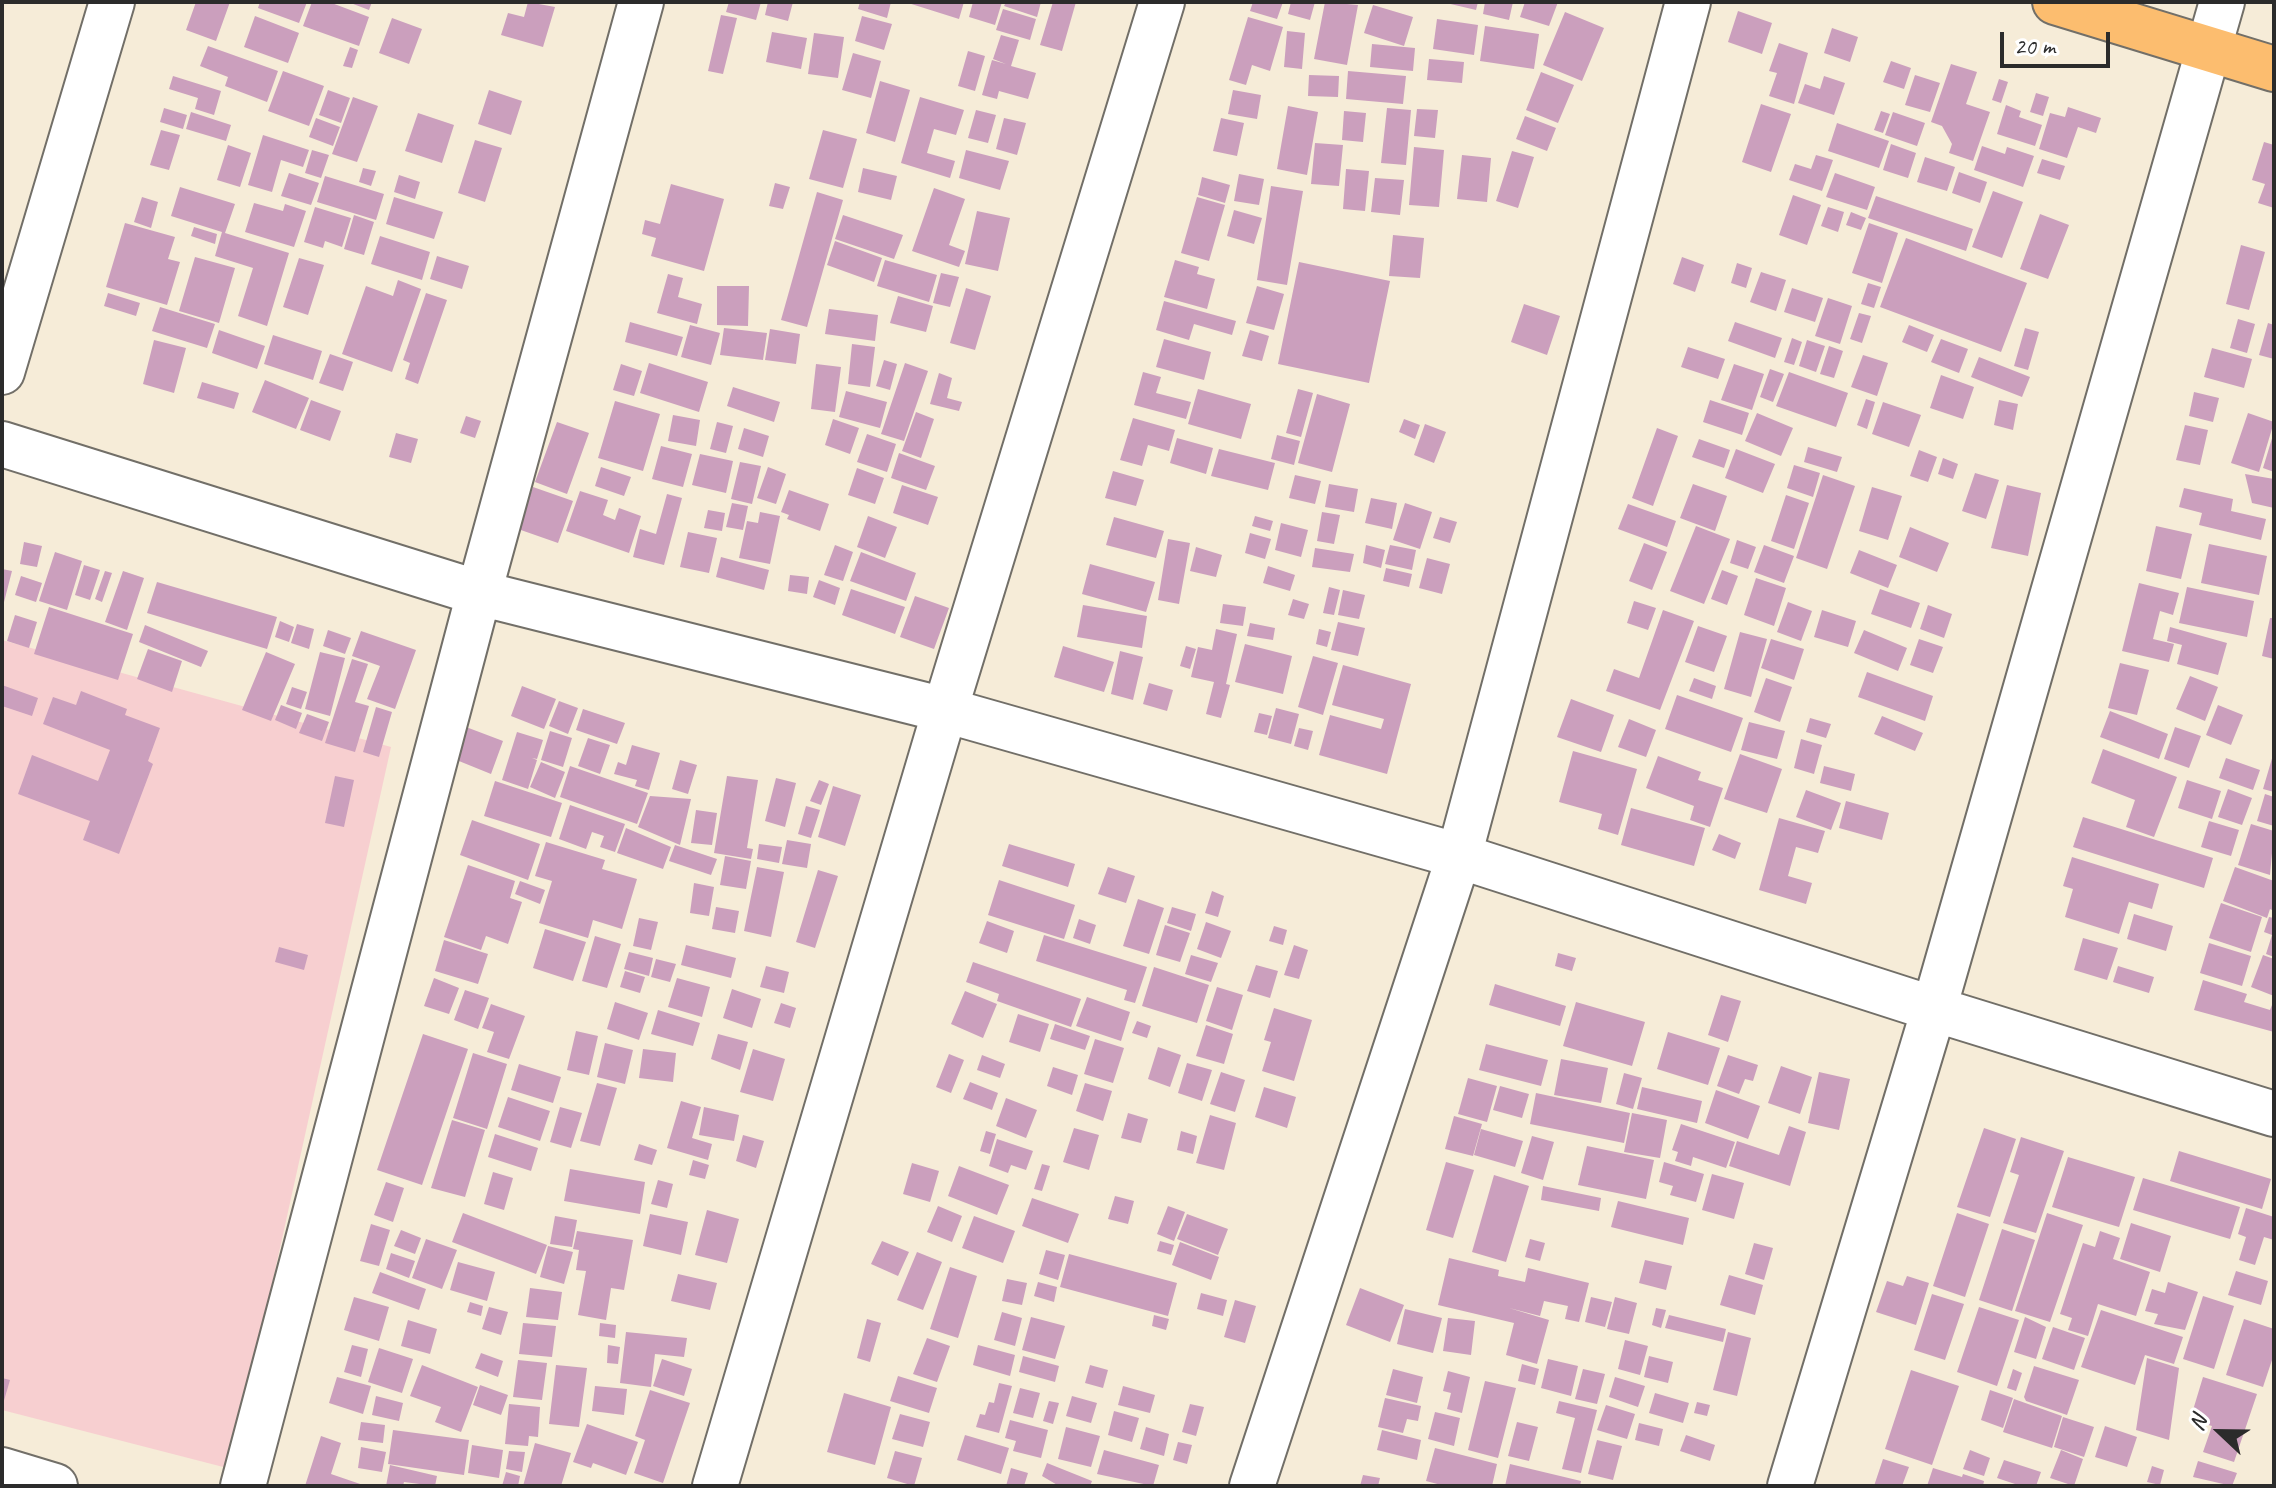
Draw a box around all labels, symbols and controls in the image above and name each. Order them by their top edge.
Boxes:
scale bar [2004,16,2114,66]
text: 20 m [2014,31,2055,61]
north arrow [2180,1392,2260,1472]
text: N [2182,1411,2213,1435]

